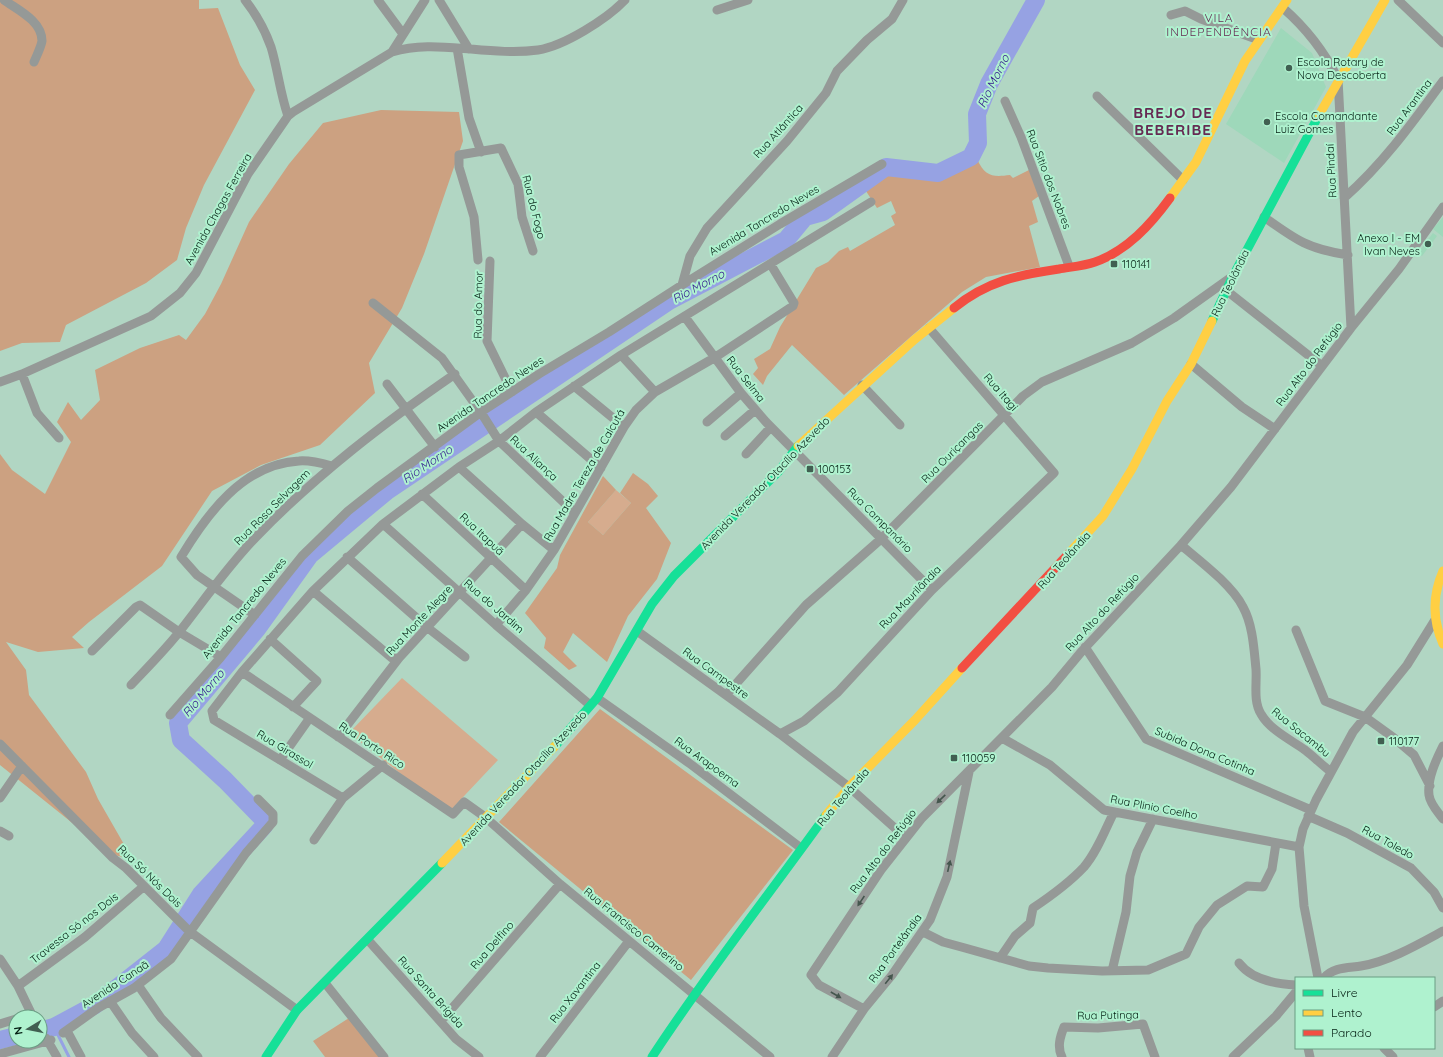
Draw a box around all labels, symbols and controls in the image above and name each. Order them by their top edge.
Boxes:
district label: VILA INDEPENDÊNCIA [1166,10,1272,39]
water label: Rio Morno [974,51,1013,110]
place label: Escola Rotary de Nova Descoberta [1297,55,1386,82]
marker: Escola Rotary de Nova Descoberta [1284,63,1294,73]
street label: Rua Arantina [1383,76,1435,138]
street label: Rua Atlântica [750,101,806,161]
district label: BREJO DE BEBERIBE [1133,103,1213,139]
place label: Escola Comandante Luiz Gomes [1275,109,1377,136]
marker: Escola Comandante Luiz Gomes [1262,117,1272,127]
street label: Rua Sitio dos Nobres [1024,127,1074,231]
street label: Rua Pindaí [1323,143,1339,198]
street label: Avenida Chagas Ferreira [181,151,255,267]
street label: Rua do Fogo [519,174,549,241]
street label: Avenida Tancredo Neves [706,182,822,258]
place label: Anexo I - EM Ivan Neves [1357,231,1420,258]
marker: Anexo I - EM Ivan Neves [1423,239,1433,249]
street label: Rua Teolândia [1208,247,1252,319]
place label: 110141 [1122,257,1150,271]
marker: 110141 [1109,259,1119,269]
water label: Rio Morno [669,266,727,306]
street label: Rua do Amor [470,270,486,339]
street label: Rua Alto do Refúgio [1273,319,1345,409]
street label: Avenida Tancredo Neves [434,353,546,435]
street label: Rua Selma [724,353,768,405]
street label: Rua Itagi [981,370,1021,414]
street label: Rua Madre Tereza de Calcutá [540,407,628,543]
street label: Avenida Vereador Otacílio Azevedo [698,413,833,553]
street label: Rua Ouriçangas [918,418,986,486]
street label: Rua Aliança [507,432,561,484]
water label: Rio Morno [399,441,455,486]
place label: 100153 [818,462,851,476]
marker: 100153 [805,464,815,474]
street label: Rua Rosa Selvagem [231,466,313,548]
street label: Rua Campanário [844,484,916,556]
street label: Rua Itapuã [457,510,507,558]
street label: Rua Teolândia [1035,528,1093,592]
street label: Avenida Tancredo Neves [199,555,289,661]
street label: Rua Maurilândia [876,562,944,632]
street label: Rua Alto do Refúgio [1062,570,1142,654]
street label: Rua do Jardim [461,576,527,636]
street label: Rua Monte Alegre [383,582,455,658]
street label: Rua Campestre [680,644,752,702]
water label: Rio Morno [179,666,228,720]
street label: Rua Sacambu [1269,704,1333,760]
street label: Avenida Vereador Otacílio Azevedo [457,707,590,848]
street label: Rua Porto Rico [336,718,408,772]
street label: Subida Dona Cotinha [1153,724,1257,778]
street label: Rua Girassol [254,727,316,771]
street label: Rua Arapoema [672,734,742,790]
place label: 110177 [1389,734,1419,748]
marker: 110177 [1376,736,1386,746]
place label: 110059 [962,751,995,765]
marker: 110059 [949,753,959,763]
street label: Rua Teolândia [814,765,872,829]
street label: Rua Plinio Coelho [1109,792,1199,822]
one-way arrow [936,794,946,804]
street label: Rua Alto do Refúgio [847,806,919,896]
street label: Rua Toledo [1360,822,1417,862]
street label: Rua Só Nós Dois [115,842,185,910]
one-way arrow [947,860,953,872]
street label: Rua Francisco Camerino [581,884,687,974]
street label: Travessa Só nos Dois [27,889,121,967]
one-way arrow [857,895,865,906]
street label: Rua Portelândia [865,911,925,985]
street label: Rua Delfino [467,918,517,972]
street label: Rua Santa Brígida [395,953,467,1031]
street label: Avenida Canaã [79,957,151,1011]
street label: Rua Xavantina [547,958,603,1026]
one-way arrow [884,974,893,985]
legend [1295,977,1435,1049]
text: Livre [1331,985,1358,1000]
one-way arrow [830,991,841,998]
text: Lento [1331,1005,1362,1020]
street label: Rua Putinga [1077,1007,1139,1023]
north arrow [8,1009,48,1049]
text: Parado [1331,1025,1372,1040]
text: N [11,1026,26,1036]

